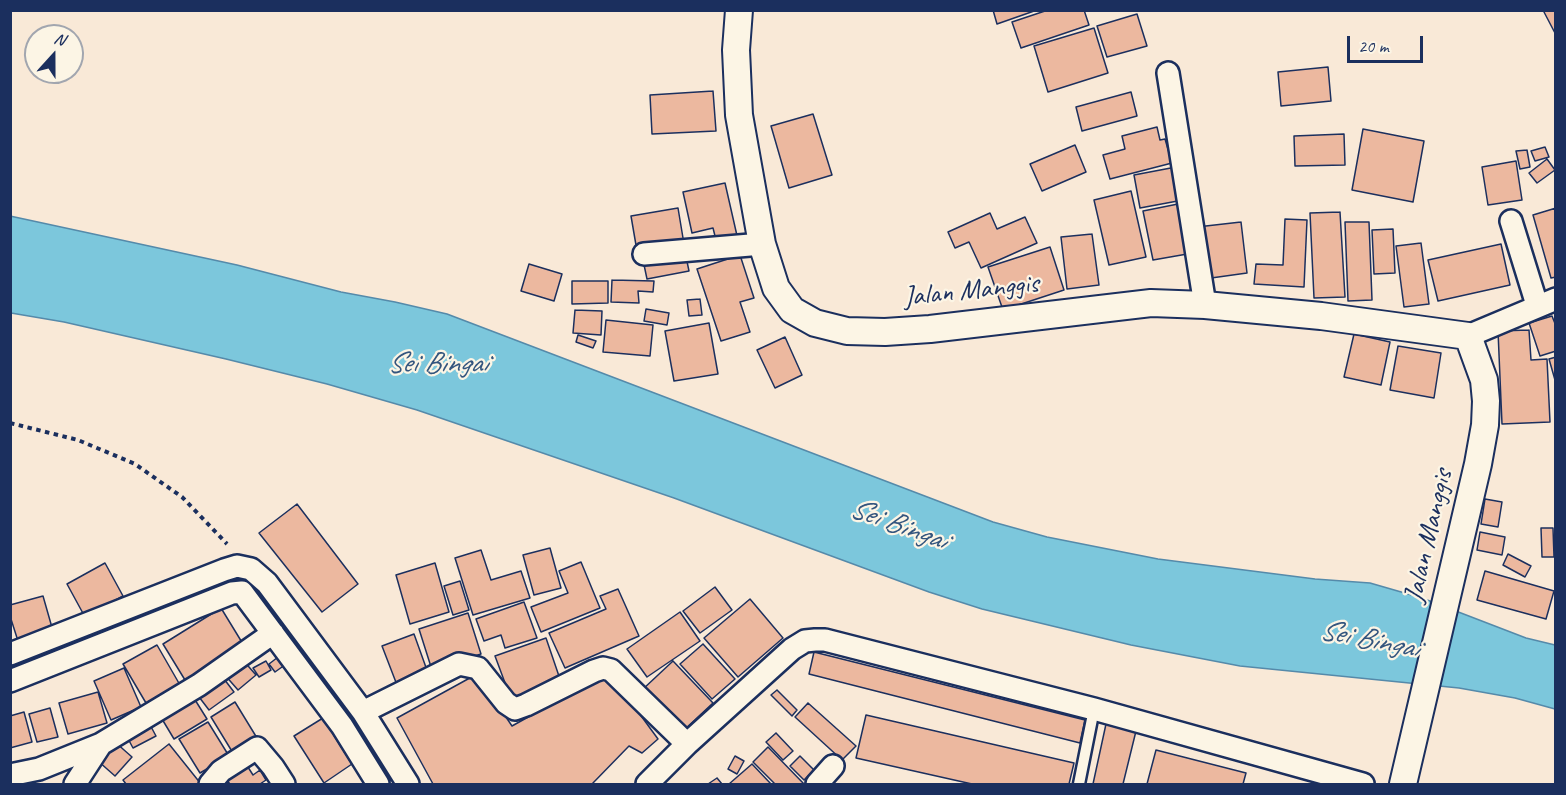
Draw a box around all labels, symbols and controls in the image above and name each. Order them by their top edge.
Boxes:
north arrow [24,24,84,84]
scale bar [1350,24,1426,62]
text: N [52,28,68,50]
text: 20 m [1358,35,1389,57]
street label: Jalan Manggis [902,267,1040,315]
water label: Sei Bingai [387,346,487,382]
street label: Jalan Manggis [1397,466,1461,606]
water label: Sei Bingai [845,491,951,559]
water label: Sei Bingai [1317,613,1421,667]

